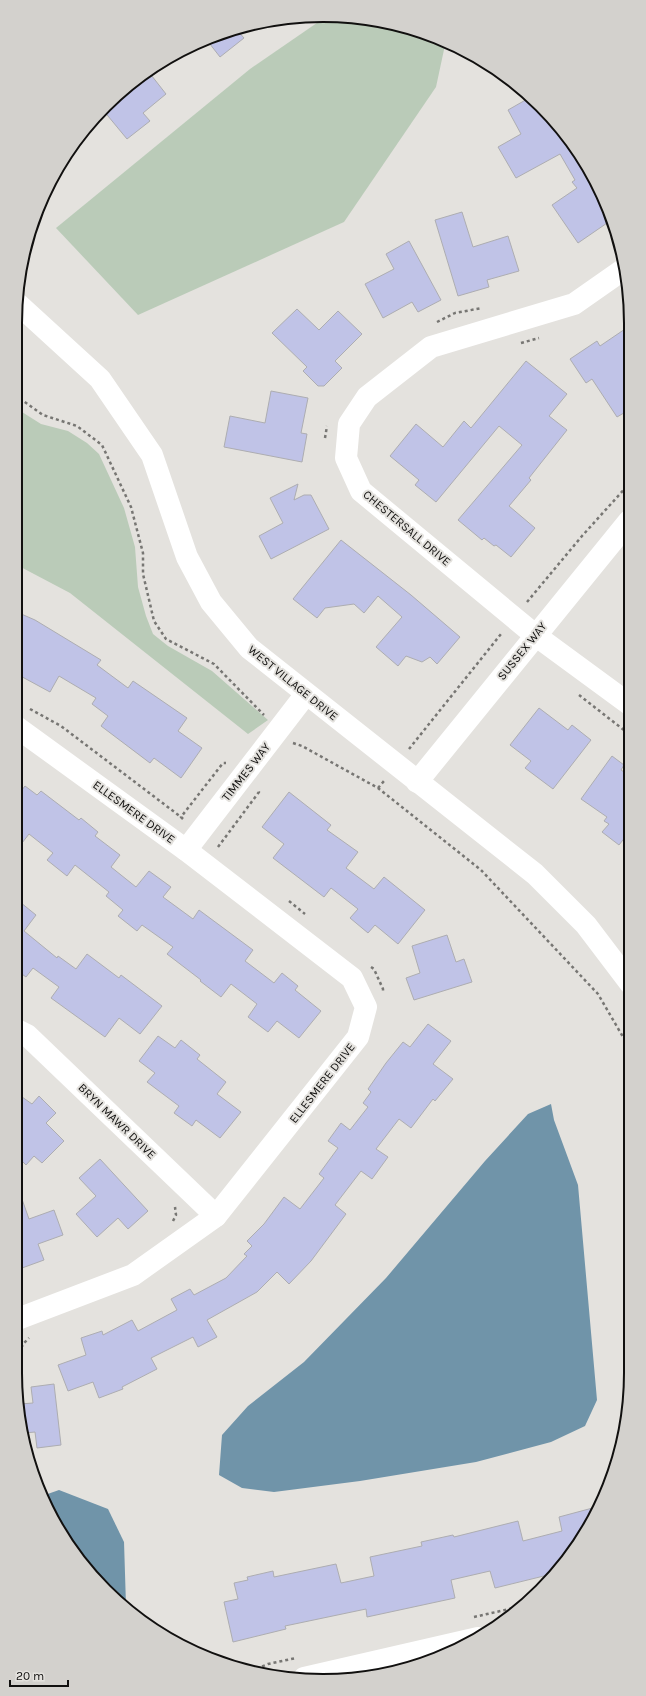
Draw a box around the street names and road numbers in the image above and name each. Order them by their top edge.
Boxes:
street label: CHESTERSALL DRIVE [360,487,454,569]
street label: SUSSEX WAY [494,619,550,683]
street label: WEST VILLAGE DRIVE [245,643,341,723]
street label: TIMMES WAY [219,740,273,804]
street label: ELLESMERE DRIVE [90,778,178,846]
street label: ELLESMERE DRIVE [286,1040,358,1126]
street label: BRYN MAWR DRIVE [75,1080,159,1162]

